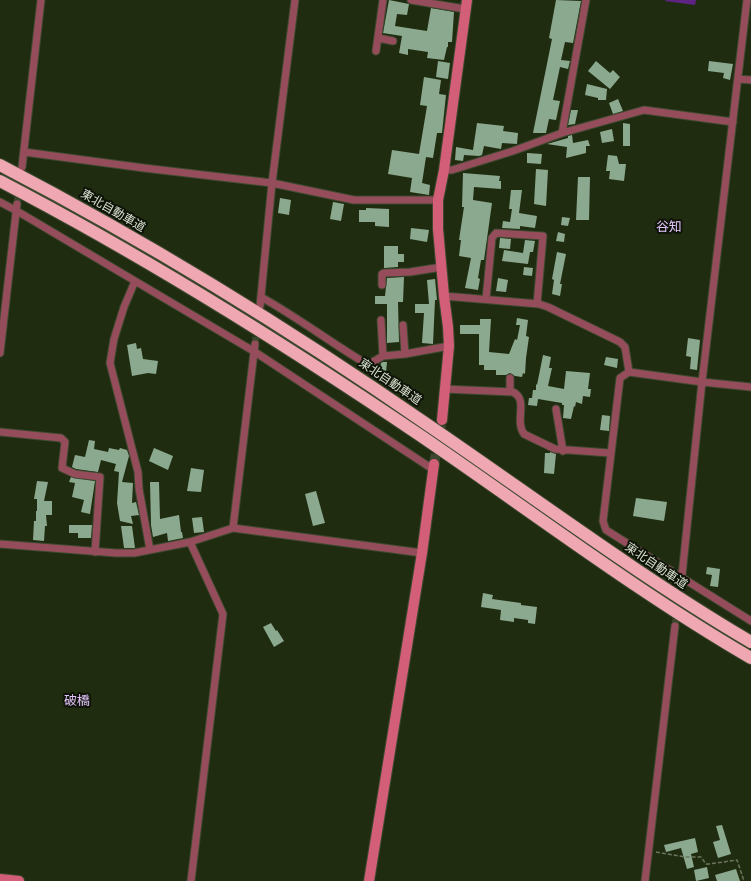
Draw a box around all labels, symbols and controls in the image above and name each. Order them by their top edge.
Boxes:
street label: 東北自動車道 [78,187,148,235]
district label: 谷知 [656,219,682,235]
street label: 東北自動車道 [356,356,424,408]
street label: 東北自動車道 [622,540,690,592]
district label: 破橋 [64,693,90,709]

